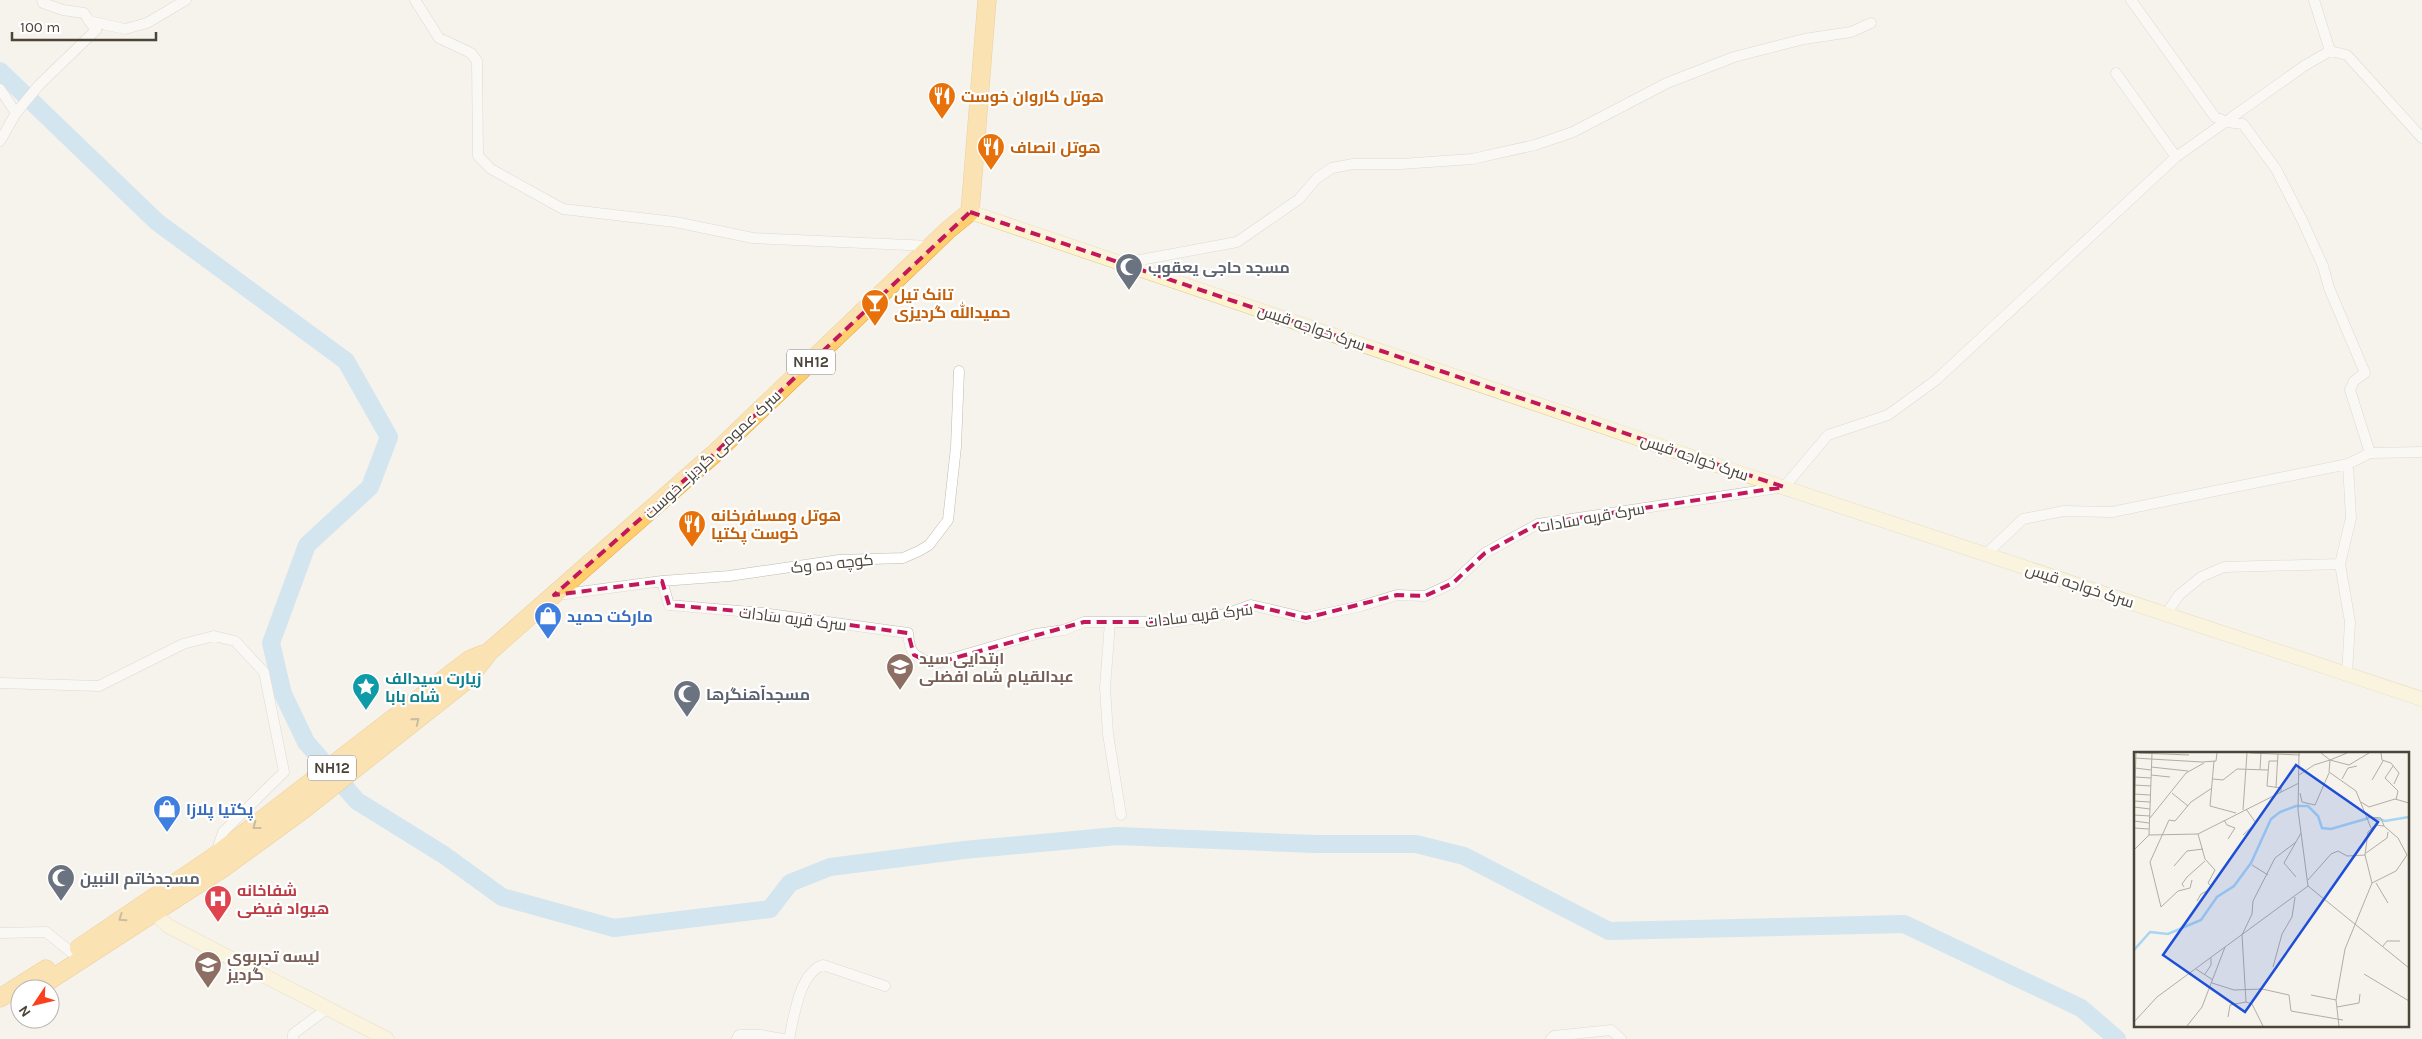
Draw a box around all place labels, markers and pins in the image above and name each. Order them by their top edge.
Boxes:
restaurant icon: هوتل کاروان خوست [927,81,957,120]
place label: هوتل کاروان خوست [961,87,1104,106]
restaurant icon: هوتل انصاف [976,132,1006,171]
place label: هوتل انصاف [1010,138,1101,157]
mosque icon: مسجد حاجی یعقوب [1114,252,1144,291]
place label: مسجد حاجی یعقوب [1148,258,1290,277]
place label: تانک تیل حمیدالله گردیزی [894,285,1010,322]
bar icon: تانک تیل حمیدالله گردیزی [860,288,890,327]
place label: هوتل ومسافرخانه خوست پکتیا [711,506,841,545]
restaurant icon: هوتل ومسافرخانه خوست پکتیا [677,509,707,548]
shop icon: مارکت حمید [533,601,563,640]
place label: مارکت حمید [567,607,653,626]
place label: ابتدایی سید عبدالقیام شاه افضلی [919,649,1074,688]
school or university icon: ابتدایی سید عبدالقیام شاه افضلی [885,652,915,691]
place label: زیارت سیدالف شاه بابا [385,669,481,706]
place icon: زیارت سیدالف شاه بابا [351,672,381,711]
mosque icon: مسجدآهنگرها [672,679,702,718]
place label: مسجدآهنگرها [706,685,810,704]
shop icon: پکتیا پلازا [152,794,182,833]
place label: پکتیا پلازا [186,800,254,821]
mosque icon: مسجدخاتم النبین [46,863,76,902]
place label: مسجدخاتم النبین [80,869,200,890]
place label: شفاخانه هیواد فیضی [237,881,329,918]
hospital icon: شفاخانه هیواد فیضی [203,884,233,923]
place label: لیسه تجربوی گردیز [226,947,320,984]
school or university icon: لیسه تجربوی گردیز [193,950,223,989]

